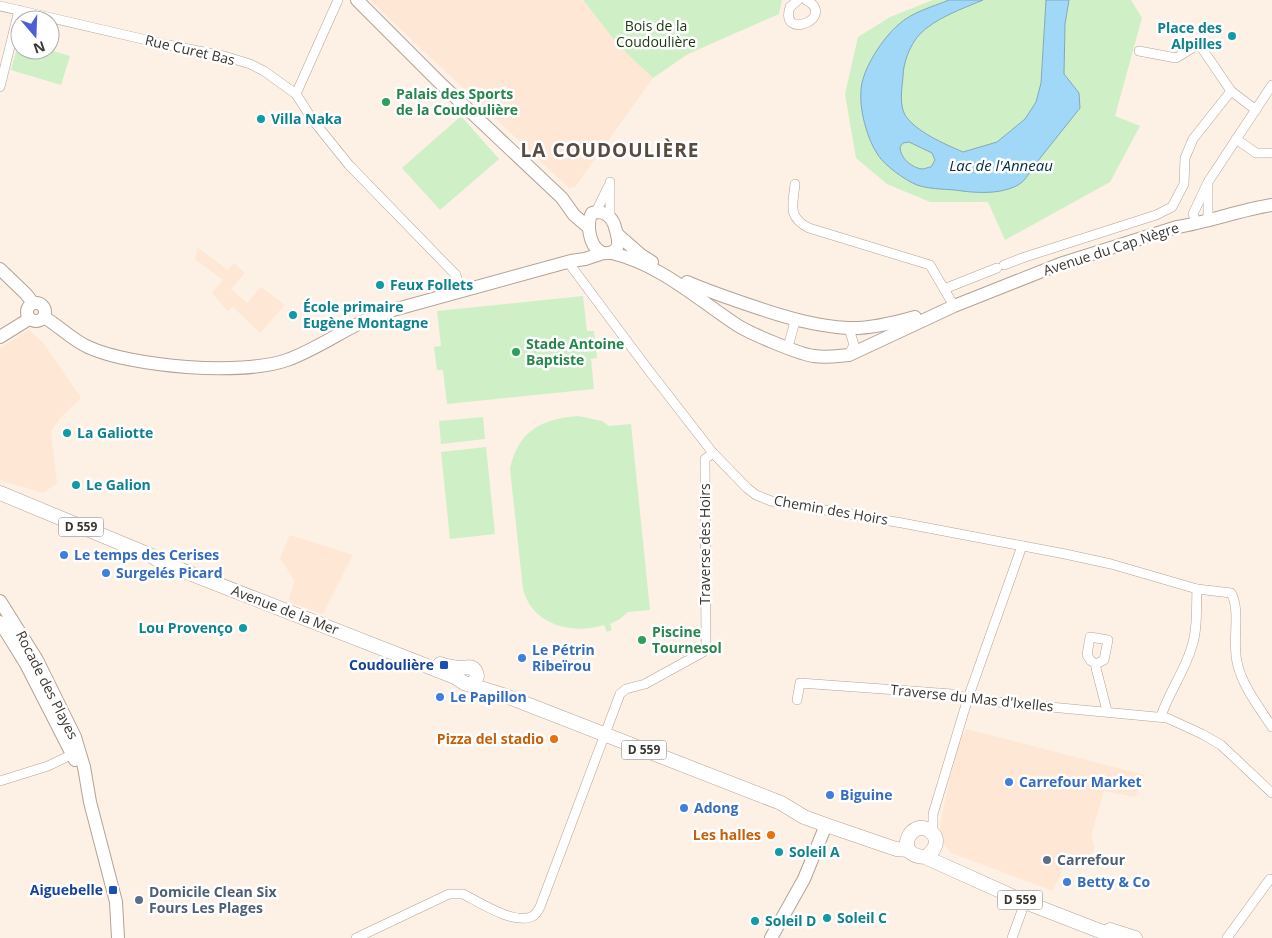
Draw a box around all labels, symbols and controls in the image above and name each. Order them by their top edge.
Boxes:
north arrow [10,10,60,60]
park label: Bois de la Coudoulière [616,16,696,51]
place label: Place des Alpilles [1157,18,1222,53]
street label: Rue Curet Bas [143,30,237,69]
marker: Place des Alpilles [1226,30,1238,42]
text: N [31,37,48,59]
place label: Palais des Sports de la Coudoulière [396,84,518,119]
marker: Palais des Sports de la Coudoulière [380,96,392,108]
place label: Villa Naka [271,109,342,128]
marker: Villa Naka [255,113,267,125]
district label: LA COUDOULIÈRE [521,137,699,163]
water label: Lac de l'Anneau [949,155,1053,175]
street label: Avenue du Cap Nègre [1041,218,1181,279]
place label: Feux Follets [390,275,473,294]
marker: Feux Follets [374,279,386,291]
place label: École primaire Eugène Montagne [303,297,428,332]
marker: École primaire Eugène Montagne [287,309,299,321]
place label: Stade Antoine Baptiste [526,334,624,369]
marker: Stade Antoine Baptiste [510,346,522,358]
place label: La Galiotte [77,423,153,442]
marker: La Galiotte [61,427,73,439]
place label: Le Galion [86,475,151,494]
marker: Le Galion [70,479,82,491]
street label: Traverse des Hoirs [695,483,714,605]
street label: Chemin des Hoirs [773,490,890,529]
road number: D 559 [58,518,104,536]
place label: Le temps des Cerises [74,545,219,564]
marker: Le temps des Cerises [58,549,70,561]
place label: Surgelés Picard [116,563,223,582]
marker: Surgelés Picard [100,567,112,579]
street label: Avenue de la Mer [229,580,342,639]
place label: Lou Provenço [138,618,233,637]
marker: Lou Provenço [237,622,249,634]
place label: Piscine Tournesol [652,622,722,657]
street label: Rocade des Playes [12,627,83,743]
marker: Piscine Tournesol [636,634,648,646]
place label: Le Pétrin Ribeïrou [532,640,595,675]
marker: Le Pétrin Ribeïrou [516,652,528,664]
place label: Coudoulière [349,655,434,674]
marker: Coudoulière [438,659,450,671]
street label: Traverse du Mas d'Ixelles [890,679,1055,716]
place label: Le Papillon [450,687,527,706]
marker: Le Papillon [434,691,446,703]
place label: Pizza del stadio [437,729,544,748]
marker: Pizza del stadio [548,733,560,745]
road number: D 559 [622,740,666,760]
place label: Carrefour Market [1019,772,1142,791]
marker: Carrefour Market [1003,776,1015,788]
place label: Biguine [840,785,893,804]
marker: Biguine [824,789,836,801]
place label: Adong [694,798,738,817]
marker: Adong [678,802,690,814]
place label: Les halles [693,825,761,844]
marker: Les halles [765,829,777,841]
place label: Soleil A [789,842,840,861]
marker: Soleil A [773,846,785,858]
place label: Carrefour [1057,850,1126,869]
marker: Carrefour [1041,854,1053,866]
place label: Betty & Co [1077,872,1150,891]
marker: Betty & Co [1061,876,1073,888]
place label: Aiguebelle [30,880,103,899]
place label: Domicile Clean Six Fours Les Plages [149,882,277,917]
marker: Aiguebelle [107,884,119,896]
road number: D 559 [998,890,1042,910]
marker: Domicile Clean Six Fours Les Plages [133,894,145,906]
place label: Soleil C [837,908,887,927]
place label: Soleil D [765,911,816,930]
marker: Soleil C [821,912,833,924]
marker: Soleil D [749,915,761,927]

